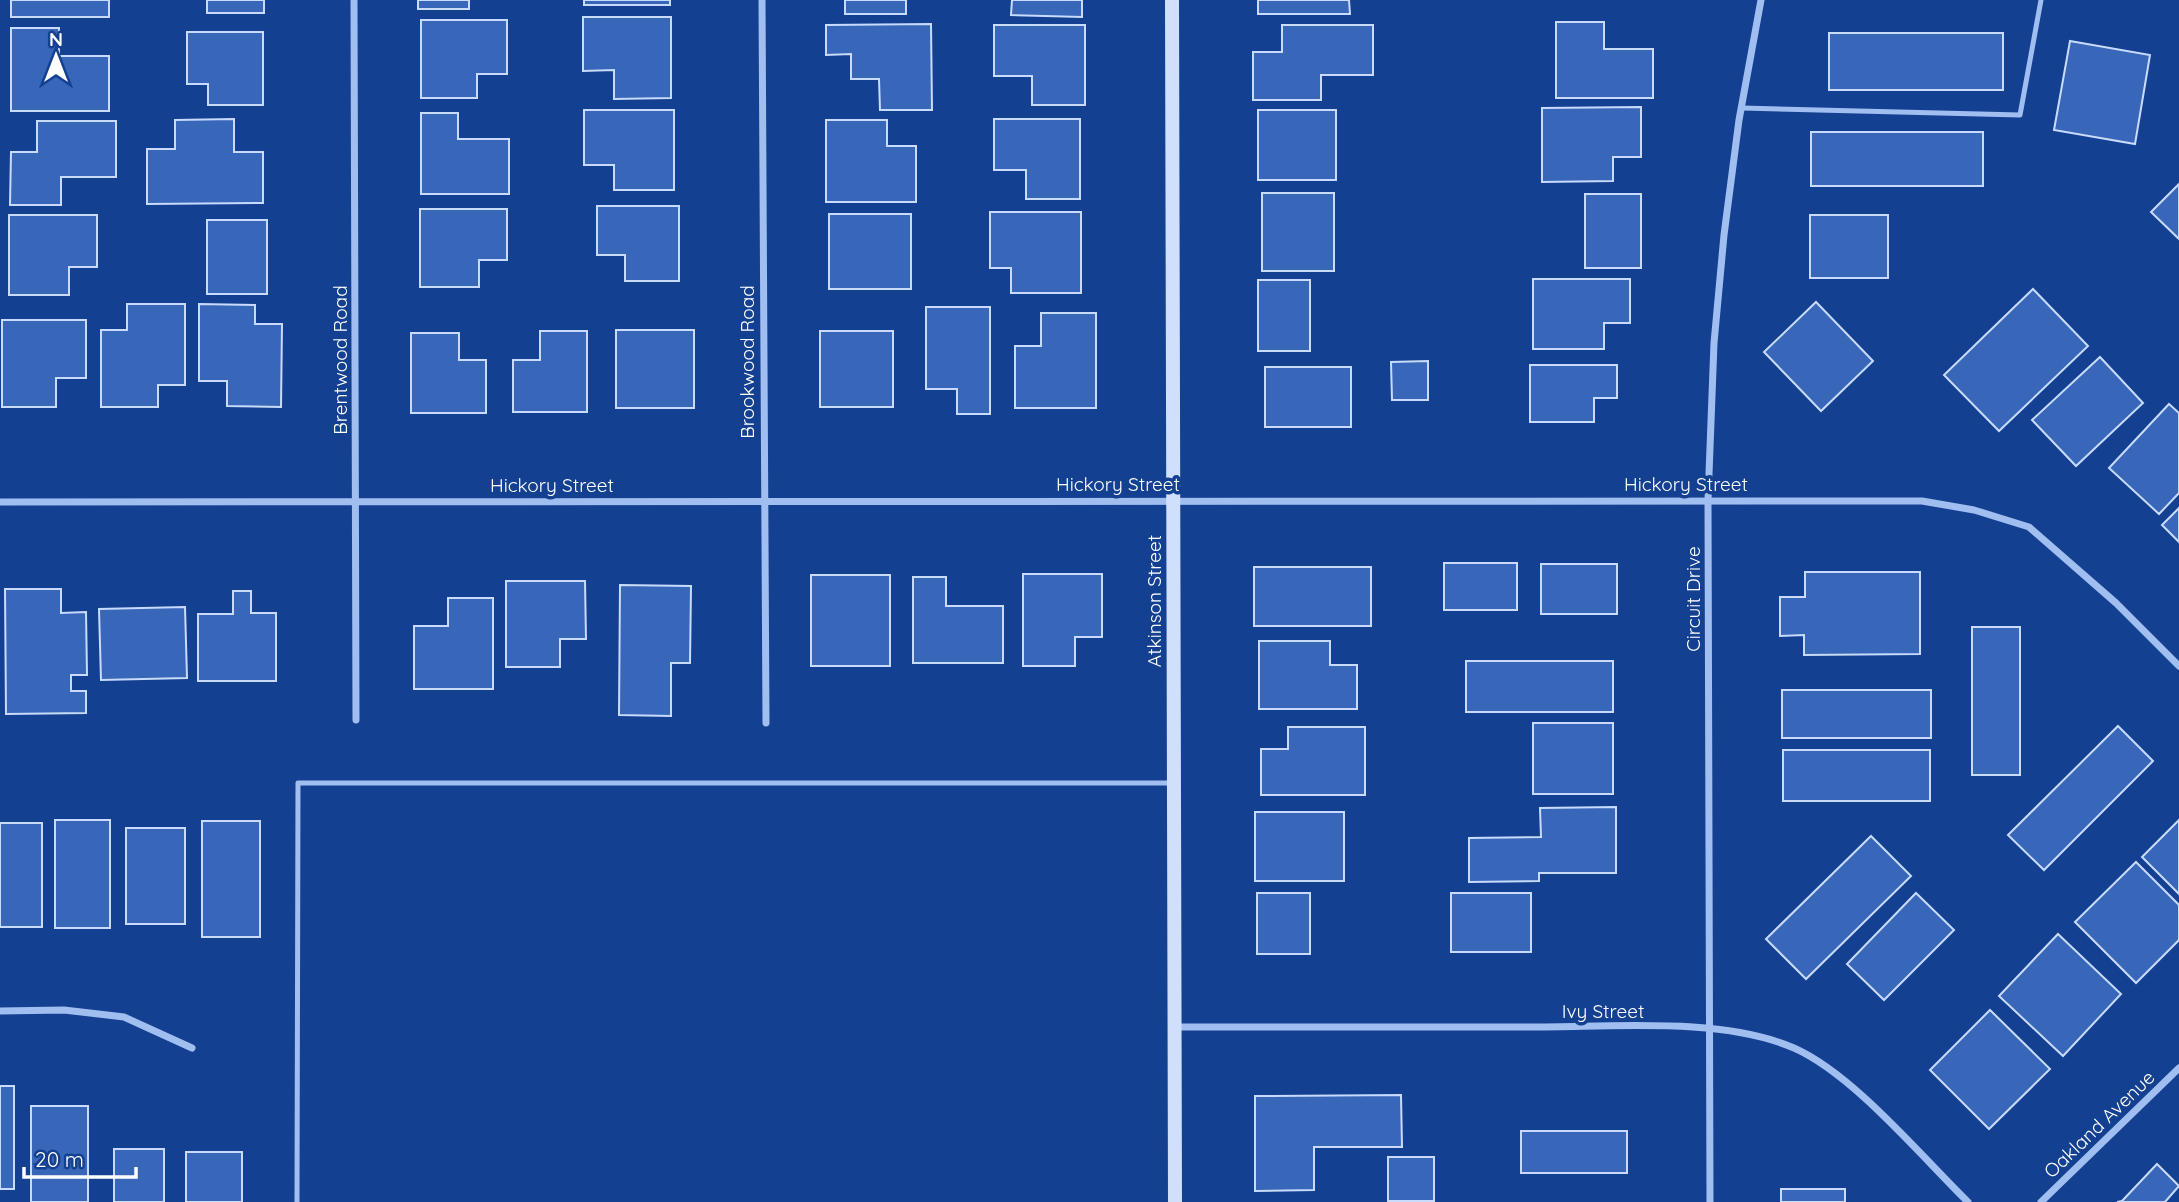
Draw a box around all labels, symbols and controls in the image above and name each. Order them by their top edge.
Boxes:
north arrow [21,21,91,91]
text: N [49,27,63,51]
street label: Brentwood Road [328,285,352,435]
street label: Brookwood Road [735,285,759,439]
street label: Hickory Street [1056,472,1180,496]
street label: Hickory Street [1624,472,1748,496]
street label: Hickory Street [490,473,614,497]
street label: Atkinson Street [1142,535,1166,667]
street label: Circuit Drive [1681,546,1705,652]
street label: Ivy Street [1562,999,1644,1023]
street label: Oakland Avenue [2039,1065,2159,1183]
scale bar [24,1136,136,1180]
text: 20 m [35,1146,84,1172]

